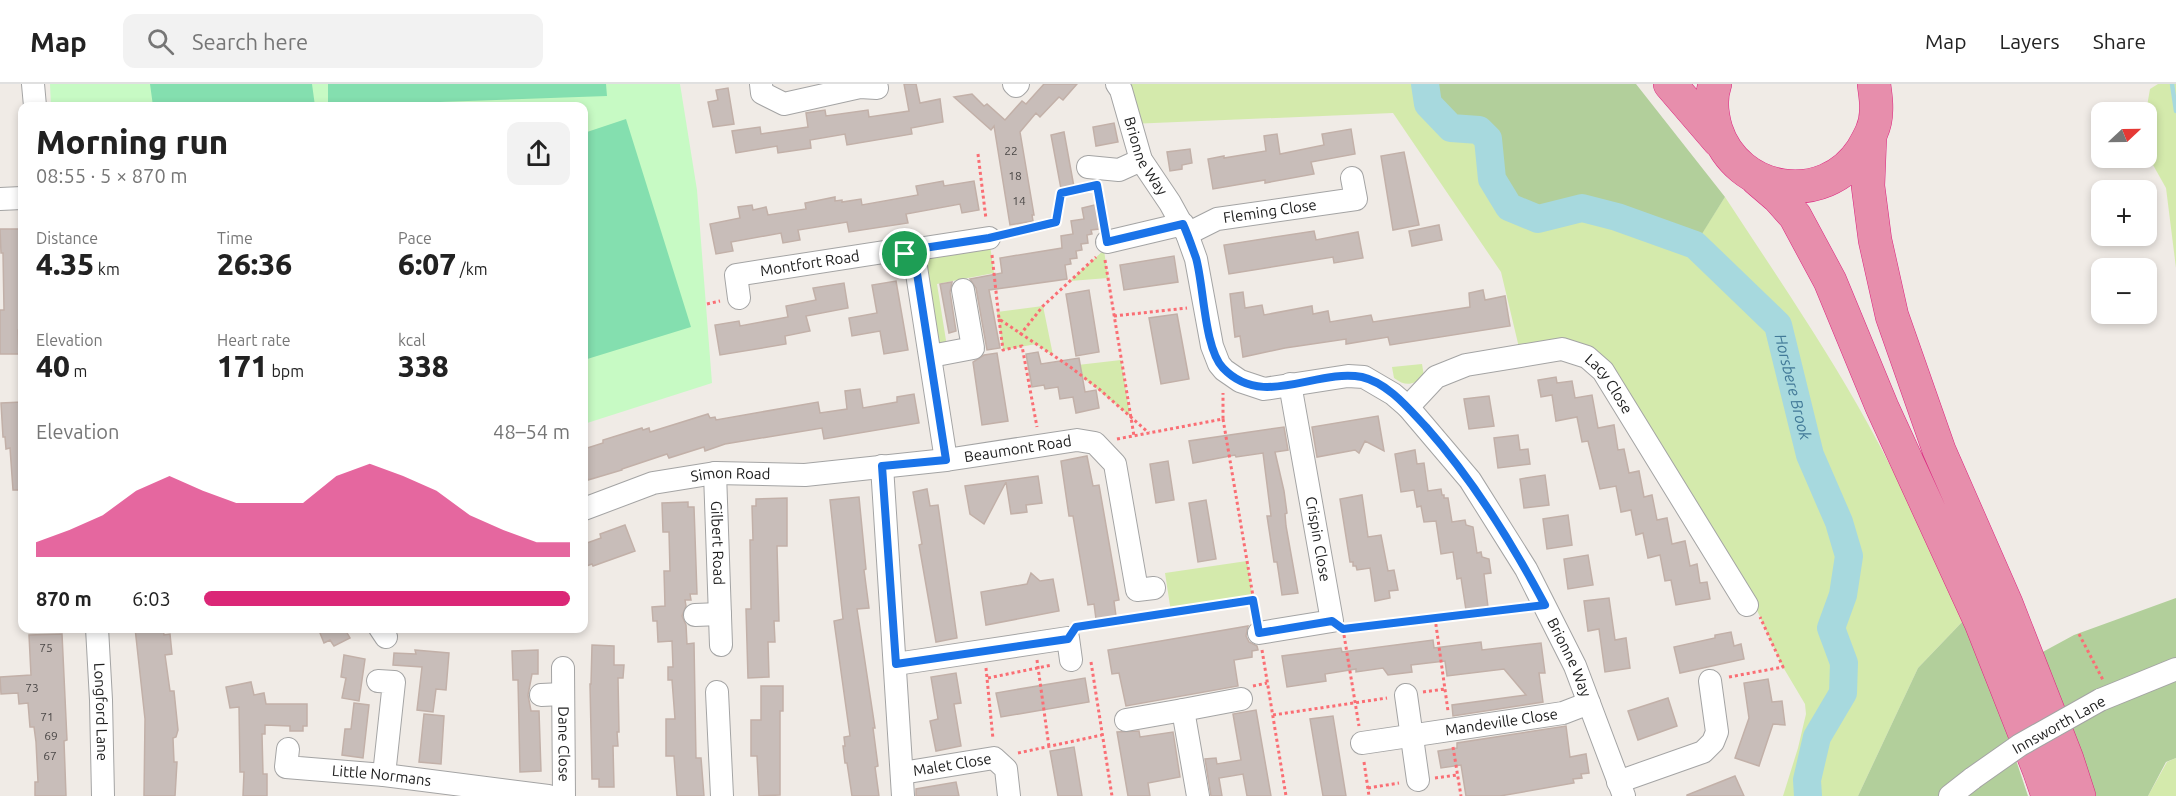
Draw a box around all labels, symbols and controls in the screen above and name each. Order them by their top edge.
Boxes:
search box [123,14,543,68]
icon: search [144,25,177,58]
text: Map [30,26,87,57]
text: Search here [192,29,308,54]
text: Map [1925,29,1966,53]
text: Layers [1999,29,2060,53]
text: Share [2093,29,2146,53]
north arrow [2091,102,2157,168]
map controls [2091,102,2157,324]
street label: Brionne Way [1121,115,1171,198]
button: share [507,122,570,185]
text: Morning run [36,123,228,160]
house number: 22 [1004,144,1018,157]
text: 08:55 · 5 × 870 m [36,164,188,187]
house number: 18 [1008,169,1022,182]
button: + [2091,180,2157,246]
house number: 14 [1012,194,1026,207]
street label: Fleming Close [1222,196,1318,226]
pin [879,228,930,279]
text: Distance [36,229,98,247]
text: Time [217,229,253,247]
text: Pace [398,229,432,247]
icon: arrive [888,237,921,270]
text: 4.35 [36,247,94,281]
text: 26:36 [217,247,292,281]
text: 6:07 [398,247,456,281]
street label: Montfort Road [759,247,861,279]
button: − [2091,258,2157,324]
text: km [94,260,120,278]
text: /km [456,260,488,278]
text: Elevation [36,331,103,349]
text: Heart rate [217,331,291,349]
text: kcal [398,331,426,349]
water label: Horsbere Brook [1772,332,1815,443]
text: 40 [36,349,70,383]
text: 171 [217,349,268,383]
text: 338 [398,349,449,383]
street label: Lacy Close [1582,350,1636,417]
text: m [70,362,87,380]
text: bpm [268,362,304,380]
text: Elevation [36,420,119,443]
text: 48–54 m [493,420,570,443]
street label: Beaumont Road [963,432,1073,465]
street label: Simon Road [689,464,771,485]
street label: Crispin Close [1303,495,1334,583]
street label: Gilbert Road [708,501,728,585]
text: 870 m [36,587,92,610]
text: 6:03 [132,587,171,610]
street label: Brionne Way [1544,615,1595,699]
house number: 75 [39,641,53,654]
street label: Longford Lane [91,662,111,761]
house number: 73 [25,681,39,694]
street label: Innsworth Lane [2009,692,2108,757]
street label: Mandeville Close [1444,705,1559,738]
street label: Dane Close [555,706,573,782]
house number: 71 [40,710,54,723]
house number: 69 [44,729,58,742]
house number: 67 [43,749,57,762]
street label: Malet Close [912,750,993,779]
street label: Little Normans [331,762,432,789]

